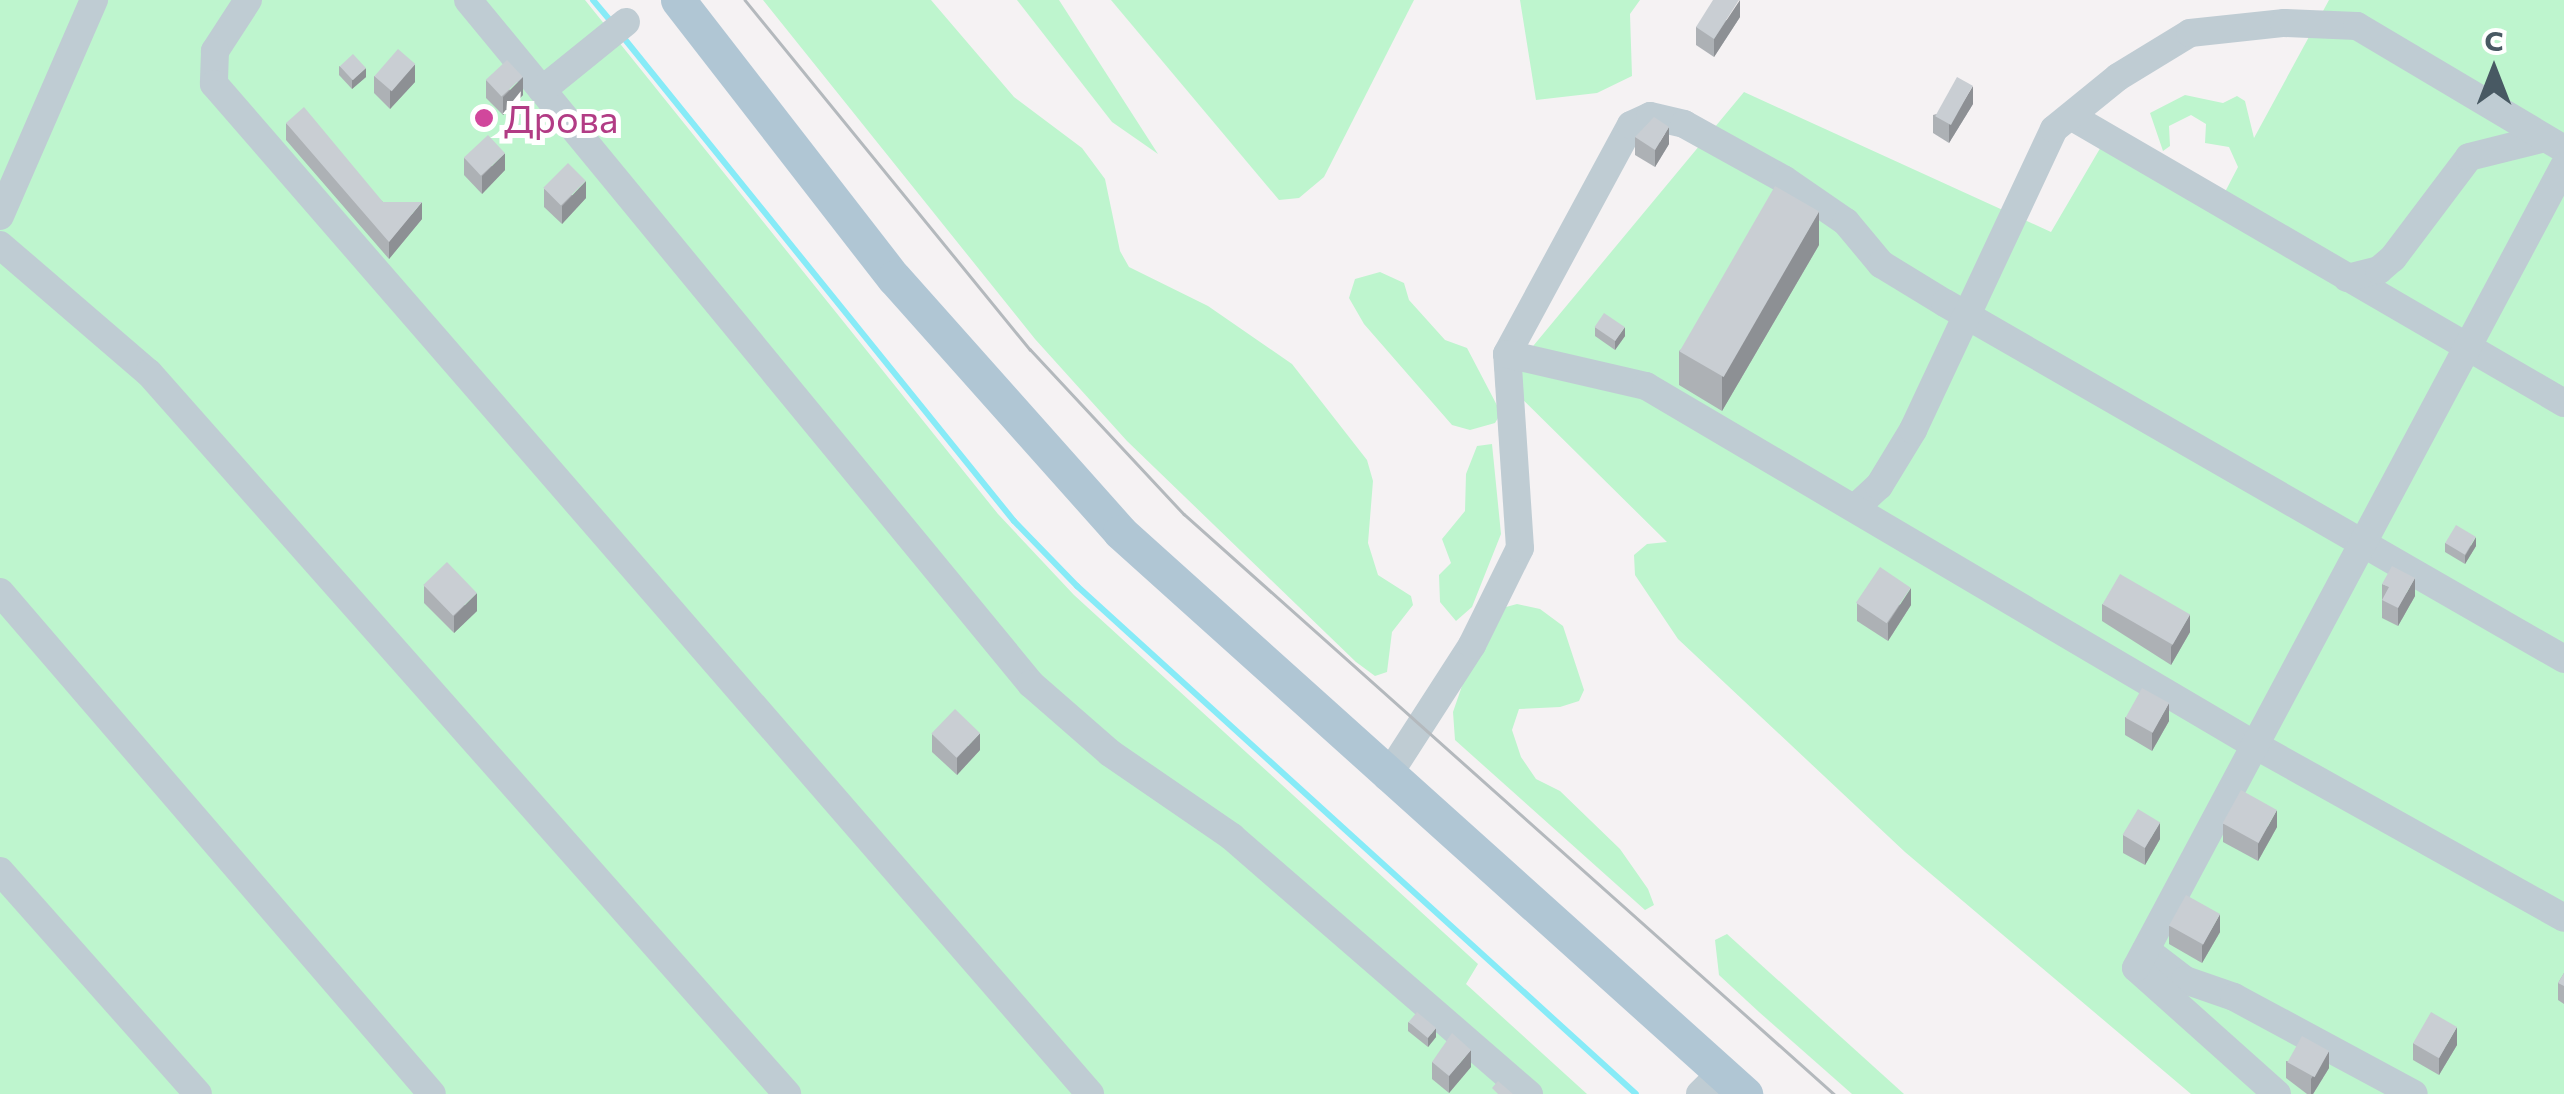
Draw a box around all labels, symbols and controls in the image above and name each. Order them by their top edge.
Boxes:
north arrow [2444,20,2544,120]
text: С [2484,23,2504,57]
place label: Дрова [504,95,619,141]
marker: Дрова [473,107,495,129]

